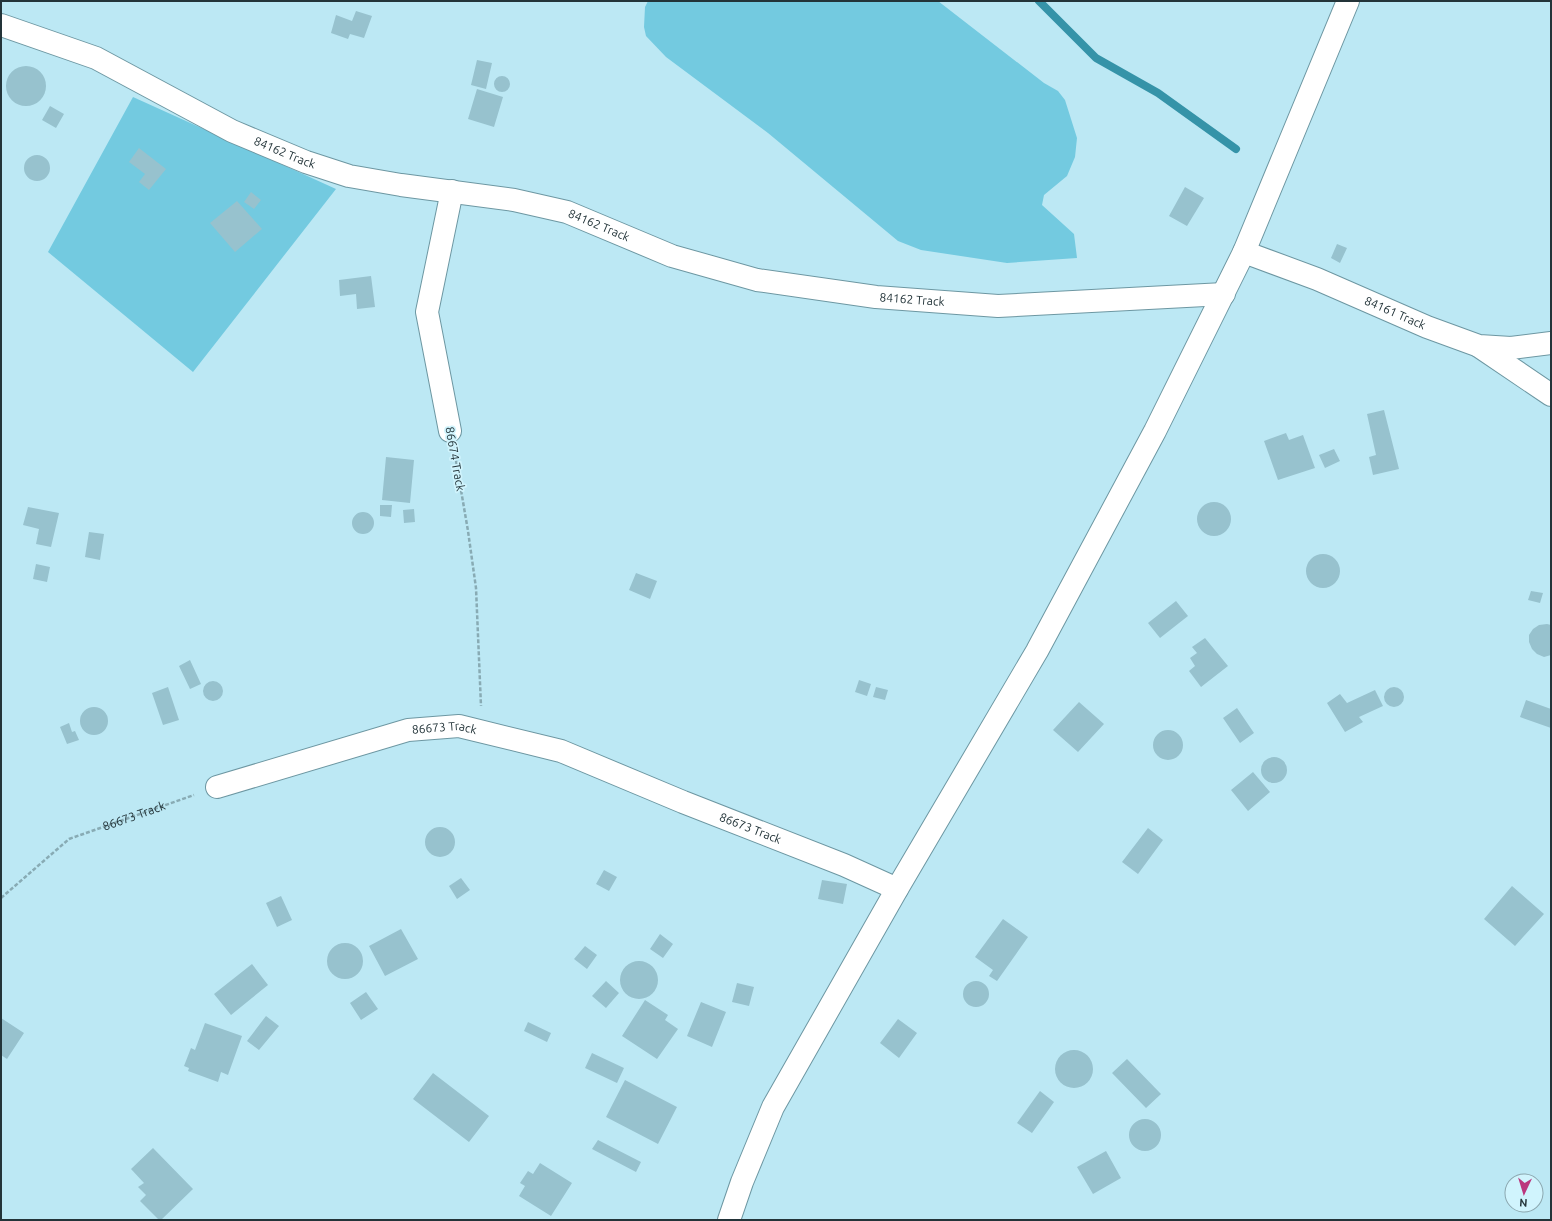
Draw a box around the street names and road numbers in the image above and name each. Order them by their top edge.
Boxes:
street label: 84162 Track [252,134,317,171]
street label: 84162 Track [566,206,632,243]
street label: 84162 Track [879,290,945,308]
street label: 84161 Track [1363,294,1428,332]
street label: 86674 Track [443,426,468,492]
street label: 86673 Track [411,719,478,736]
street label: 86673 Track [101,799,167,833]
street label: 86673 Track [718,810,783,846]

